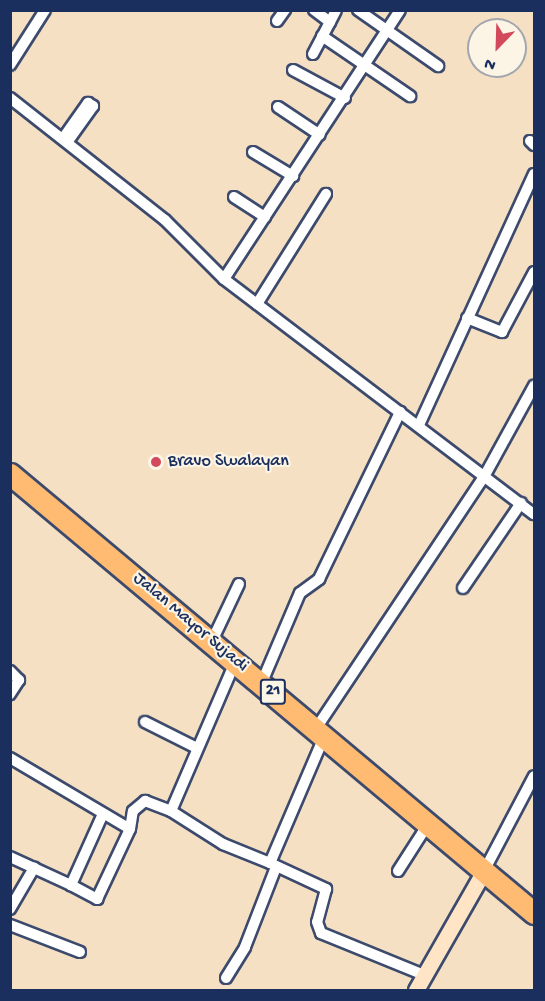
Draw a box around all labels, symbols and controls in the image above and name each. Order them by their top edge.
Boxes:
north arrow [467,18,527,78]
text: N [482,52,499,74]
place label: Bravo Swalayan [168,451,289,473]
marker: Bravo Swalayan [149,455,163,469]
street label: Jalan Mayor Sujadi [128,568,252,678]
road number: 21 [260,679,286,705]

